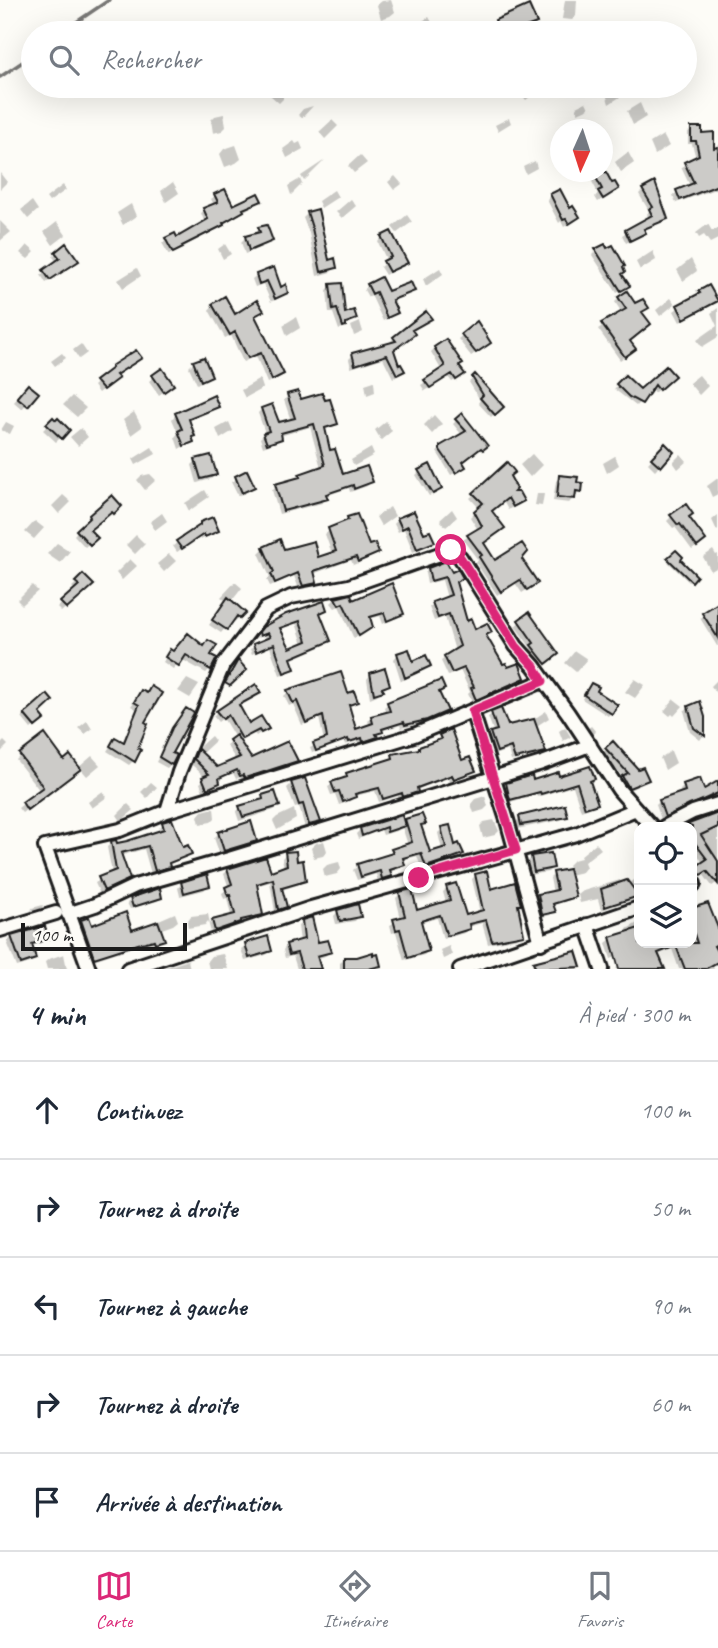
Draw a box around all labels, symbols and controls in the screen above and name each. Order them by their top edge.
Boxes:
search box [21,21,697,98]
icon: search [45,41,83,79]
text: Rechercher [101,43,201,76]
north arrow [550,119,613,182]
route start [435,534,466,565]
map controls [634,822,697,948]
button: locate [634,822,697,885]
route end [403,862,434,893]
button: layers [634,885,697,948]
scale bar [21,920,187,952]
text: 100 m [32,923,73,947]
text: 4 min [28,996,85,1034]
text: À pied · 300 m [578,1000,690,1029]
icon: ahead [28,1091,66,1129]
text: Continuez [95,1094,181,1127]
text: 100 m [641,1096,690,1125]
icon: right [28,1189,66,1227]
text: Tournez à droite [95,1192,237,1225]
text: 50 m [651,1194,690,1223]
icon: left [28,1287,66,1325]
text: Tournez à gauche [95,1290,246,1323]
text: 90 m [651,1292,690,1321]
icon: right [28,1385,66,1423]
text: Tournez à droite [95,1388,237,1421]
text: 60 m [651,1390,690,1419]
icon: arrive [28,1483,66,1521]
text: Arrivée à destination [95,1486,281,1519]
tab: Carte [95,1567,133,1633]
tab: Itinéraire [323,1567,387,1633]
tab: Favoris [577,1567,623,1633]

